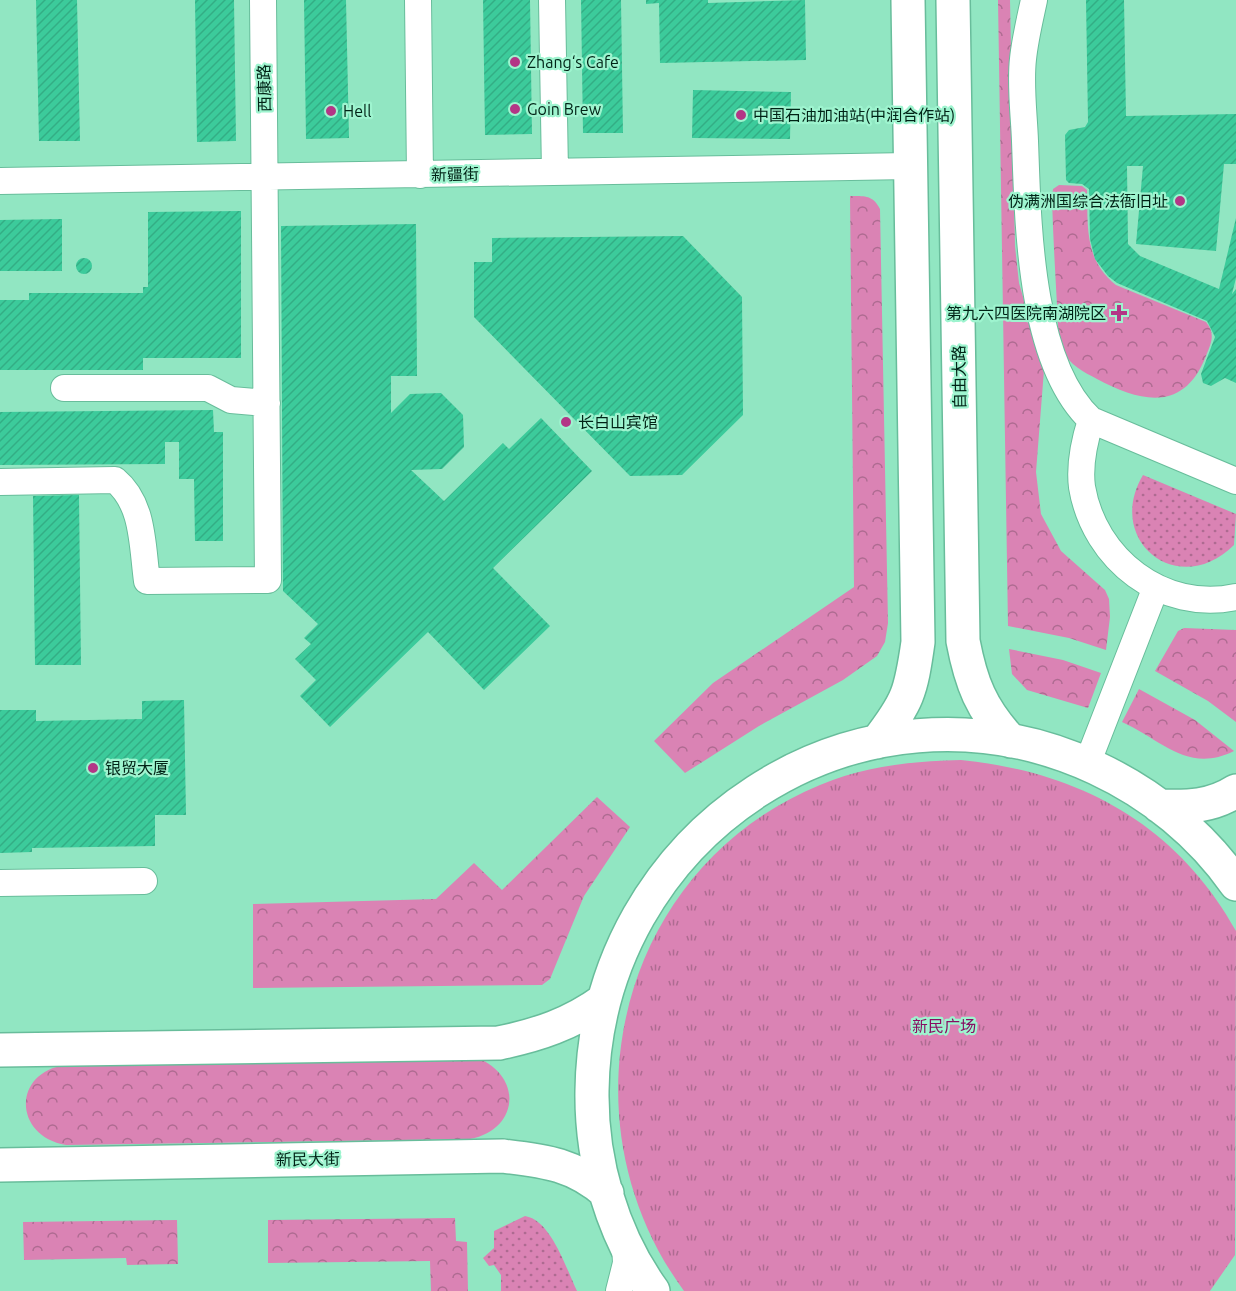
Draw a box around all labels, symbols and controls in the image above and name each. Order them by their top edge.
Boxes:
place label: Zhang‘s Cafe [527,53,619,71]
marker: Zhang‘s Cafe [508,55,522,69]
street label: 西康路 [255,64,273,112]
place label: Goin Brew [527,100,602,118]
place label: Hell [343,102,371,120]
marker: Goin Brew [508,102,522,116]
marker: Hell [324,104,338,118]
place label: 中国石油加油站(中润合作站) [753,106,955,125]
marker: 中国石油加油站(中润合作站) [734,108,748,122]
street label: 新疆街 [431,165,479,183]
place label: 伪满洲国综合法衙旧址 [1008,192,1168,210]
marker: 伪满洲国综合法衙旧址 [1173,194,1187,208]
place label: 第九六四医院南湖院区 [946,304,1106,322]
marker: 第九六四医院南湖院区 [1110,304,1128,322]
street label: 自由大路 [949,345,969,409]
place label: 长白山宾馆 [578,413,658,431]
marker: 长白山宾馆 [559,415,573,429]
place label: 银贸大厦 [105,759,169,777]
marker: 银贸大厦 [86,761,100,775]
park label: 新民广场 [912,1017,976,1035]
street label: 新民大街 [276,1149,340,1169]

